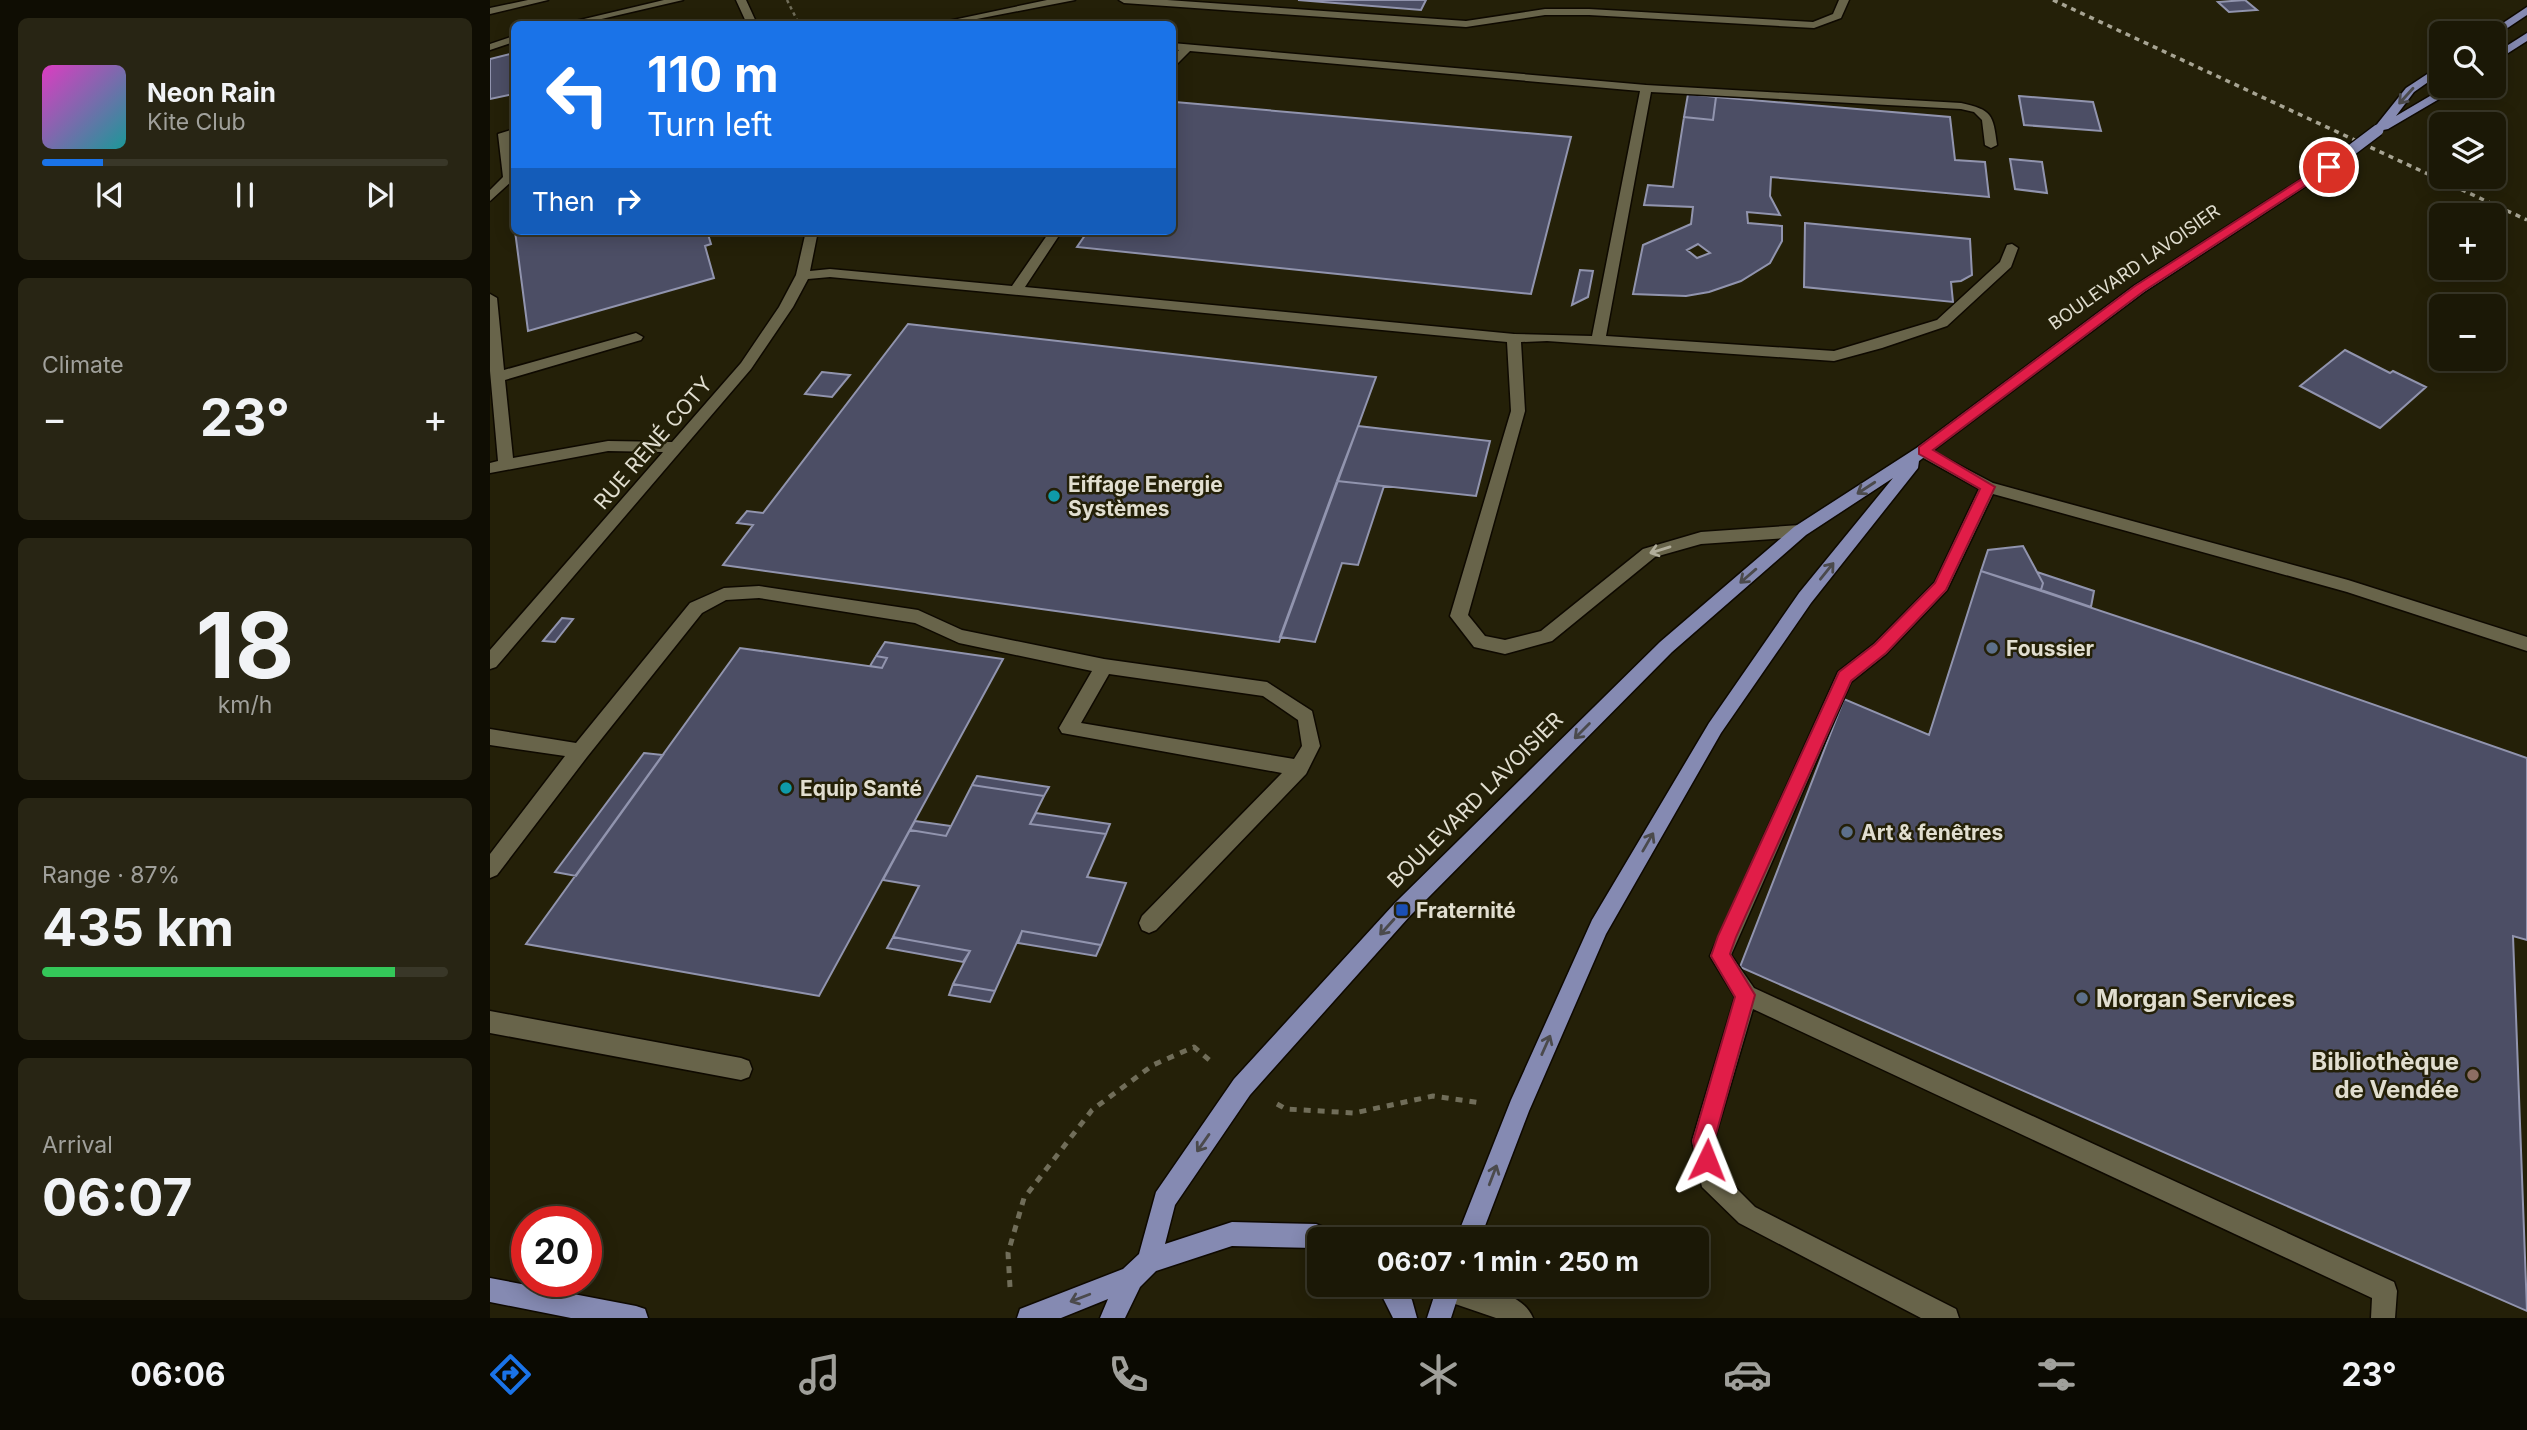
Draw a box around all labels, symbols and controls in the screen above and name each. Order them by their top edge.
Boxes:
map controls [2429,21,2506,371]
button: search [2429,21,2506,98]
text: 110 m [647,45,779,104]
icon: left [532,49,623,140]
text: Neon Rain [147,77,276,108]
one-way arrow [2398,87,2414,105]
text: Turn left [647,105,772,144]
text: Kite Club [147,108,246,136]
button: layers [2429,112,2506,189]
pin [2299,137,2359,197]
icon: arrive [2310,148,2348,186]
icon: previous [91,176,129,214]
icon: pause [226,176,264,214]
icon: next [361,176,399,214]
icon: right [609,182,647,220]
text: Then [532,186,595,217]
street label: BOULEVARD LAVOISIER [2045,200,2224,334]
button: + [2429,203,2506,280]
button: − [2429,294,2506,371]
text: Climate [42,351,124,379]
street label: RUE RENÉ COTY [588,371,717,514]
text: 23° [200,386,290,449]
text: − [42,395,67,441]
text: + [423,395,448,441]
place label: Eiffage Energie Systèmes [1068,472,1223,521]
one-way arrow [1857,481,1877,495]
marker: Eiffage Energie Systèmes [1046,488,1062,504]
one-way arrow [1650,545,1672,557]
one-way arrow [1819,562,1835,580]
one-way arrow [1740,568,1758,584]
text: 18 [196,590,294,700]
place label: Foussier [2006,636,2094,661]
marker: Foussier [1984,640,2000,656]
text: km/h [218,691,272,719]
street label: BOULEVARD LAVOISIER [1382,707,1568,893]
one-way arrow [1574,722,1591,739]
place label: Equip Santé [800,776,922,801]
marker: Equip Santé [778,780,794,796]
place label: Art & fenêtres [1861,820,2003,845]
marker: Art & fenêtres [1839,824,1855,840]
one-way arrow [1642,833,1656,853]
text: Range · 87% [42,861,180,889]
text: 435 km [42,896,234,959]
place label: Fraternité [1416,898,1516,923]
marker: Fraternité [1394,902,1410,918]
one-way arrow [1379,918,1395,936]
place label: Morgan Services [2096,984,2295,1013]
marker: Morgan Services [2074,990,2090,1006]
one-way arrow [1540,1035,1553,1056]
place label: Bibliothèque de Vendée [2311,1047,2459,1104]
marker: Bibliothèque de Vendée [2465,1067,2481,1083]
position arrow [1670,1123,1744,1197]
text: Arrival [42,1131,113,1159]
one-way arrow [1196,1133,1210,1152]
one-way arrow [1487,1165,1500,1187]
text: 06:07 [42,1166,193,1229]
speed limit sign: 20 [511,1206,602,1297]
text: 06:07 · 1 min · 250 m [1377,1246,1639,1277]
one-way arrow [1069,1292,1091,1305]
icon: directions [486,1350,535,1399]
icon: music [795,1350,844,1399]
icon: phone [1104,1350,1153,1399]
icon: climate [1414,1350,1463,1399]
icon: car [1723,1350,1772,1399]
icon: filters [2032,1350,2081,1399]
text: 06:06 [130,1355,226,1394]
text: 23° [2342,1355,2397,1394]

